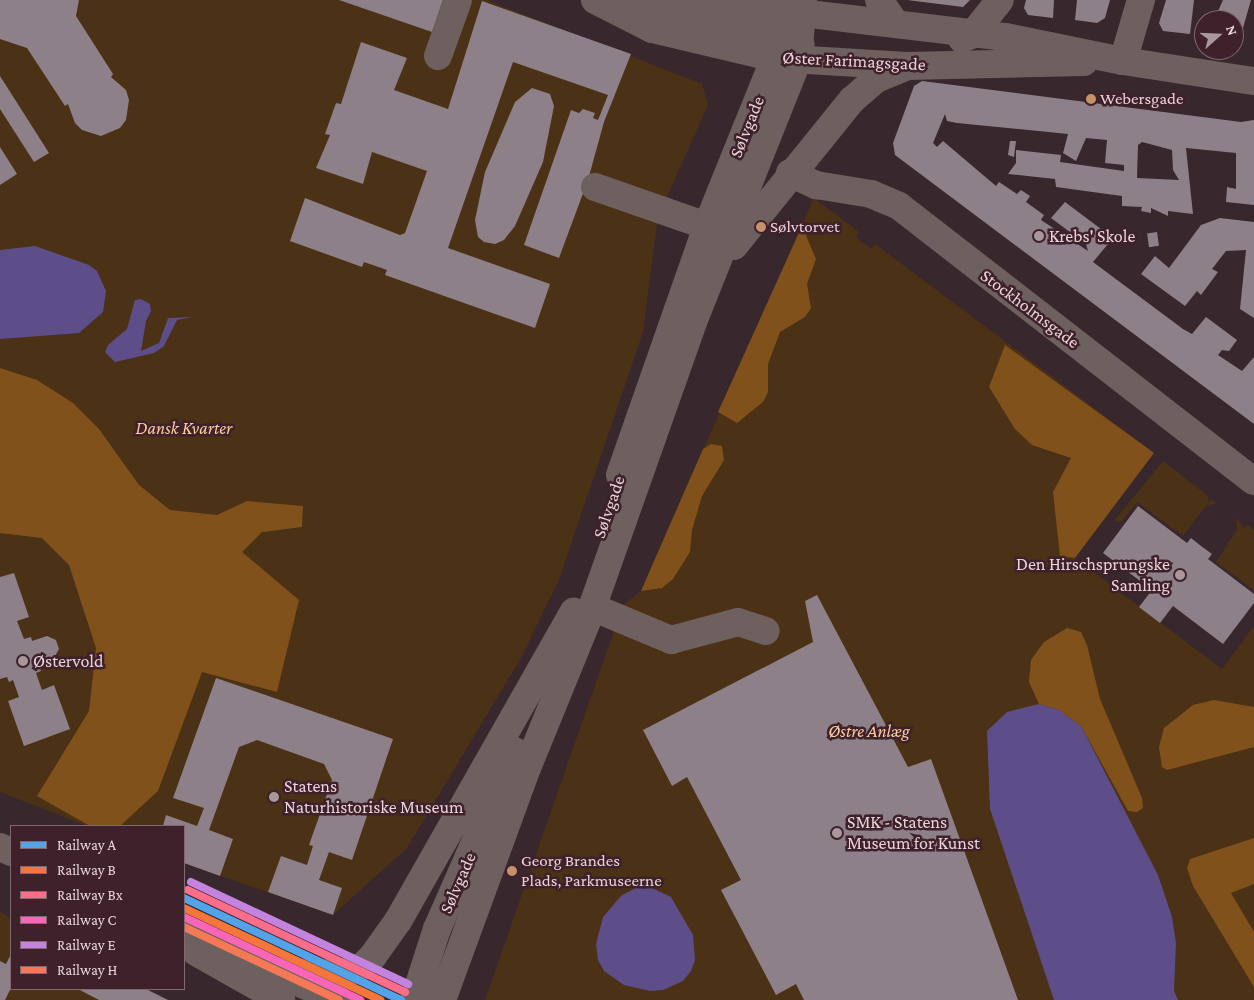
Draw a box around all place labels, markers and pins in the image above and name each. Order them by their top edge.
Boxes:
place label: Webersgade [1100,89,1184,109]
marker: Webersgade [1086,94,1096,104]
place label: Sølvtorvet [770,217,840,237]
marker: Sølvtorvet [756,222,766,232]
place label: Krebs' Skole [1049,225,1135,247]
marker: Krebs' Skole [1033,230,1045,242]
place label: Den Hirschsprungske Samling [1016,554,1170,596]
marker: Den Hirschsprungske Samling [1174,569,1186,581]
place label: Østervold [33,650,104,672]
marker: Østervold [17,655,29,667]
place label: Statens Naturhistoriske Museum [284,776,463,819]
marker: Statens Naturhistoriske Museum [268,791,280,803]
place label: SMK - Statens Museum for Kunst [847,812,980,854]
marker: SMK - Statens Museum for Kunst [831,827,843,839]
place label: Georg Brandes Plads, Parkmuseerne [521,851,662,891]
marker: Georg Brandes Plads, Parkmuseerne [507,866,517,876]

